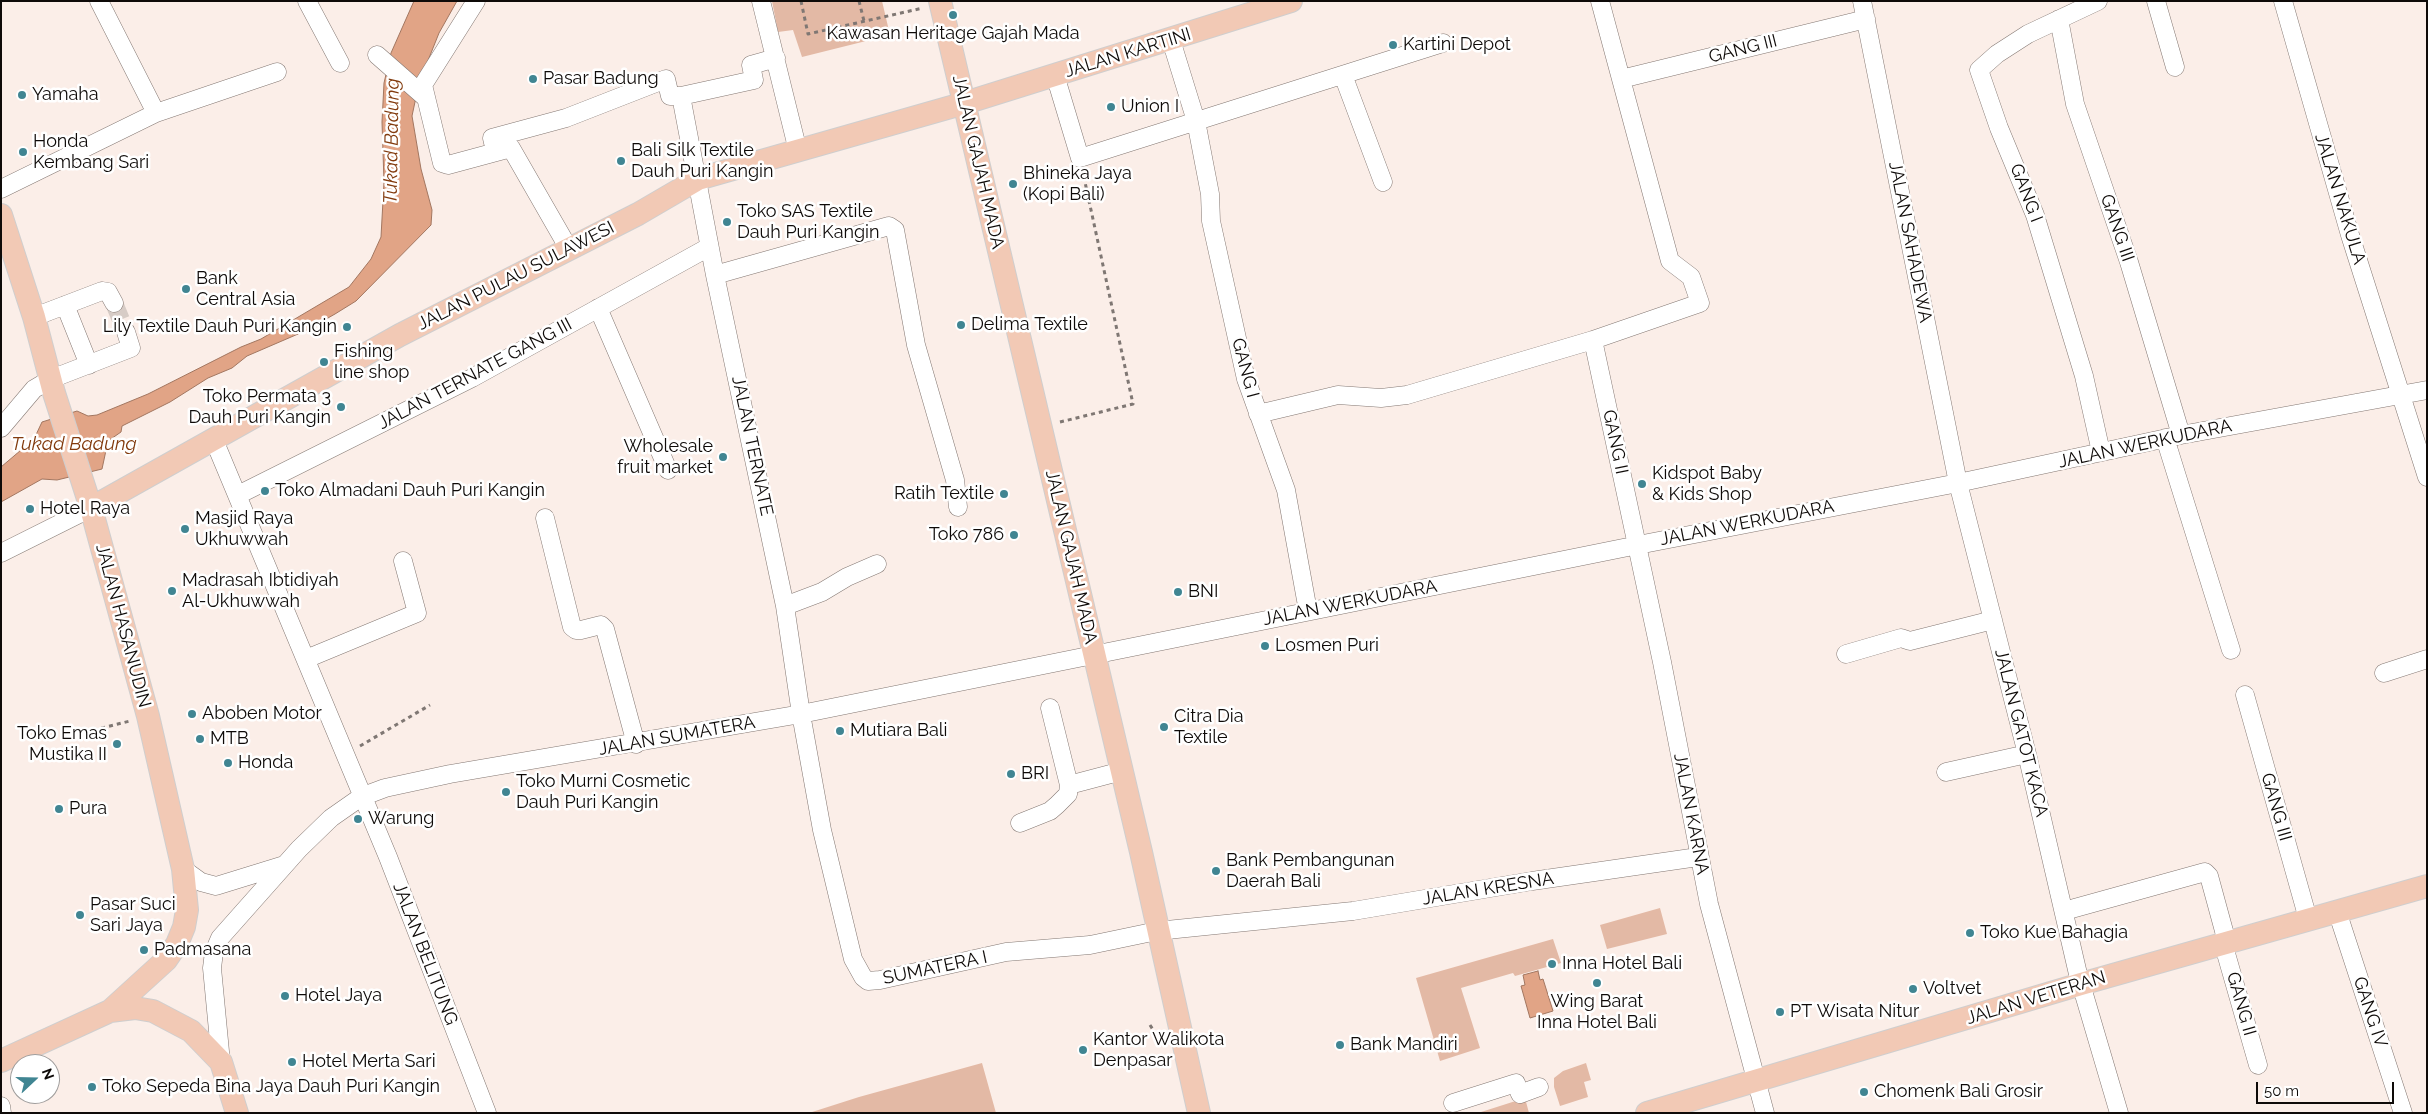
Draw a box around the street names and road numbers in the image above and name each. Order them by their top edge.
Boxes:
street label: JALAN KARTINI [1062,24,1194,82]
street label: GANG III [1707,30,1779,68]
street label: JALAN GAJAH MADA [947,73,1009,251]
street label: JALAN NAKULA [2310,131,2370,267]
street label: JALAN SAHADEWA [1884,160,1936,324]
street label: GANG I [2005,161,2047,225]
street label: GANG III [2095,191,2139,265]
street label: JALAN PULAU SULAWESI [414,217,618,335]
street label: JALAN TERNATE GANG III [374,314,576,434]
street label: GANG I [1227,336,1263,400]
street label: JALAN TERNATE [727,374,777,518]
street label: GANG II [1598,408,1632,476]
street label: JALAN WERKUDARA [2056,415,2234,473]
street label: JALAN GAJAH MADA [1040,468,1102,646]
street label: JALAN WERKUDARA [1658,496,1836,550]
street label: JALAN HASANUDIN [91,542,155,710]
street label: JALAN WERKUDARA [1261,576,1439,630]
street label: JALAN GATOT KACA [1990,647,2052,819]
street label: JALAN SUMATERA [597,712,757,760]
street label: JALAN KARNA [1669,751,1713,877]
street label: GANG III [2256,770,2296,844]
street label: JALAN KRESNA [1421,868,1555,910]
street label: JALAN BELITUNG [388,880,462,1028]
street label: SUMATERA I [881,946,989,990]
street label: JALAN VETERAN [1964,967,2108,1029]
street label: GANG II [2222,970,2260,1038]
street label: GANG IV [2348,974,2392,1050]

